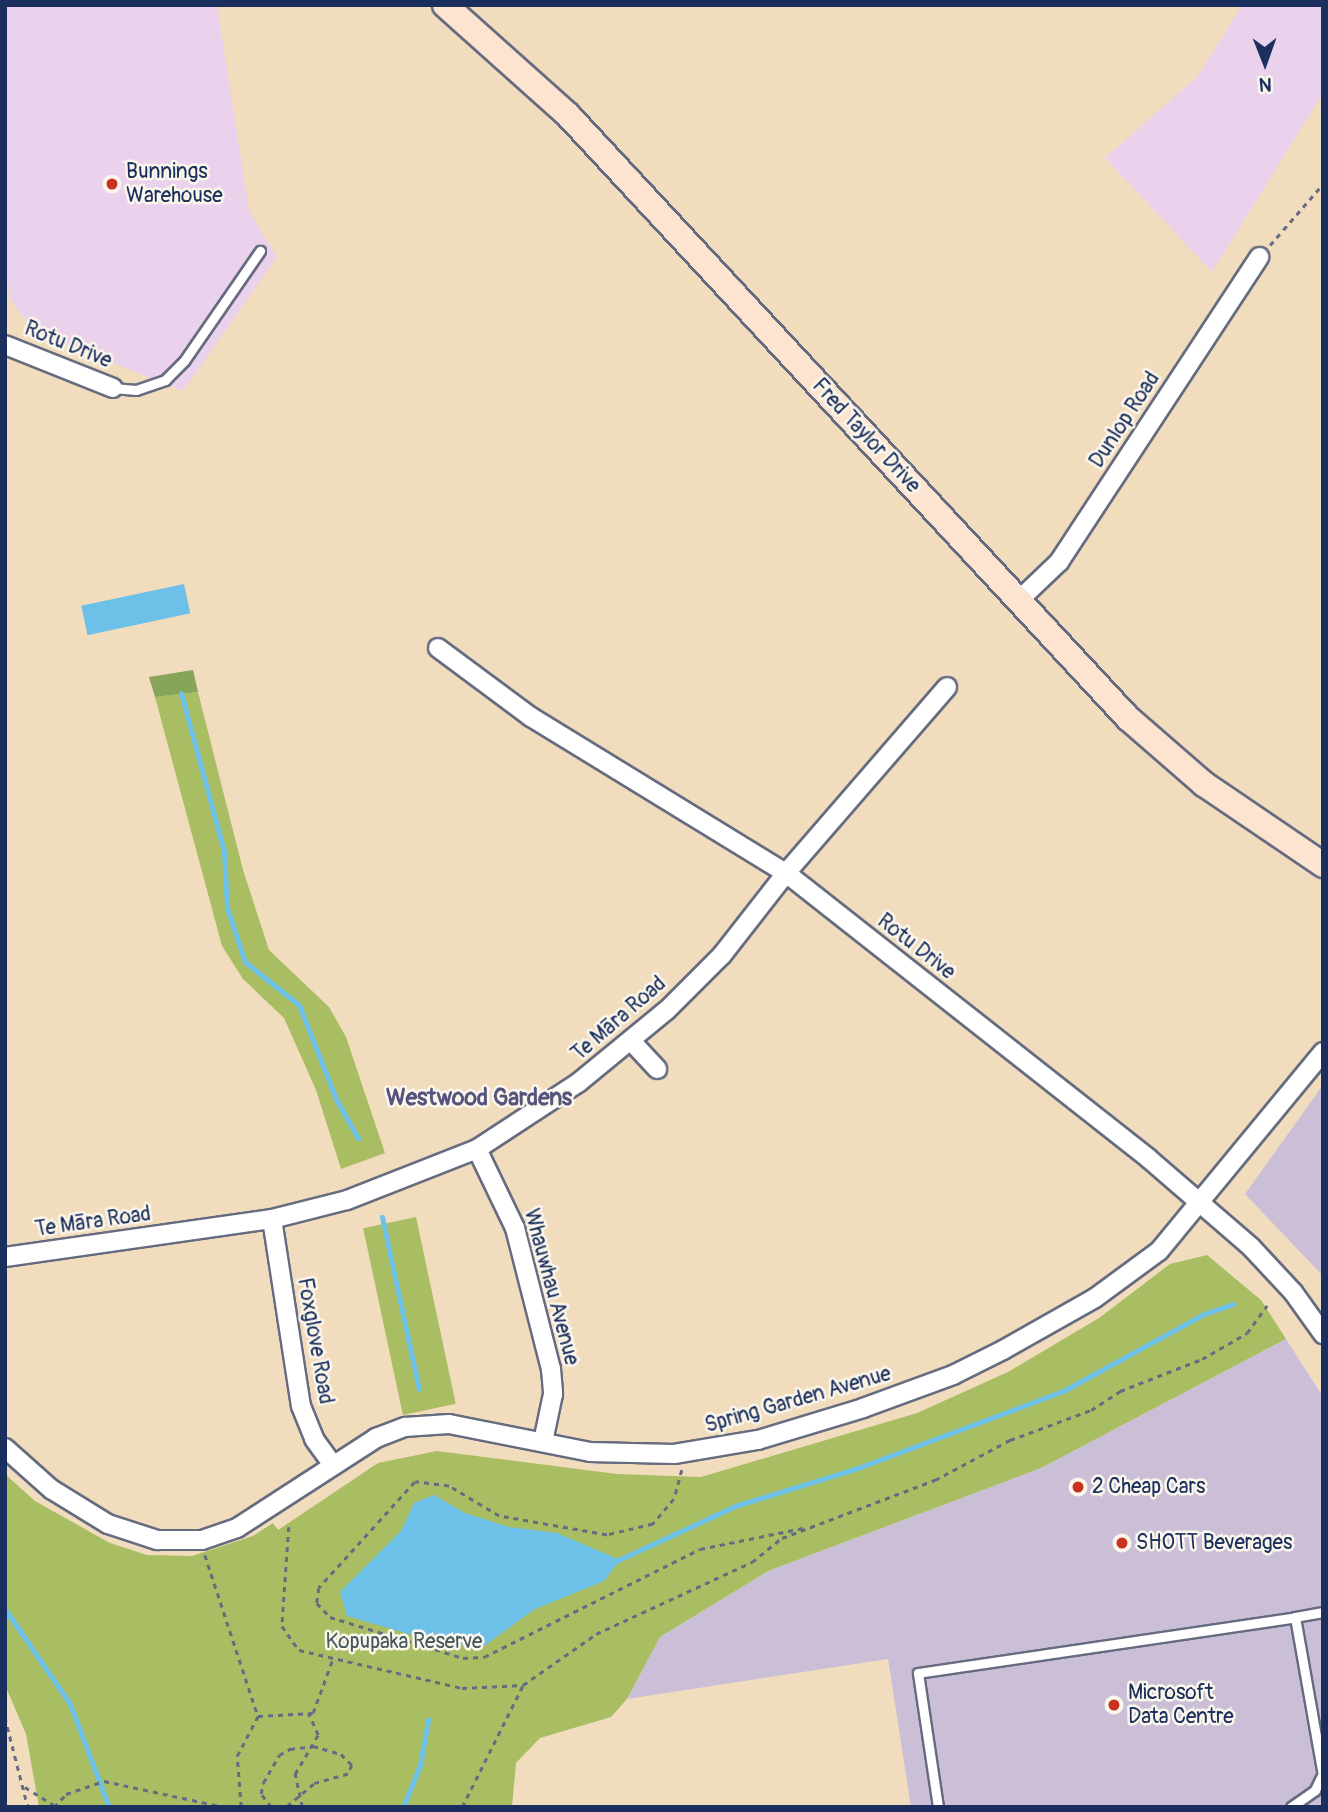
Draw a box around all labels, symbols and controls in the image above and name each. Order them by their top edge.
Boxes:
north arrow [1230,28,1300,98]
text: N [1259,72,1272,96]
place label: Bunnings Warehouse [126,159,223,209]
marker: Bunnings Warehouse [104,176,120,192]
street label: Rotu Drive [21,316,115,374]
street label: Dunlop Road [1085,367,1165,473]
street label: Fred Taylor Drive [807,374,925,498]
street label: Rotu Drive [872,909,960,985]
street label: Te Māra Road [567,971,671,1067]
district label: Westwood Gardens [386,1084,572,1112]
street label: Te Māra Road [34,1201,152,1243]
street label: Whauwhau Avenue [518,1206,584,1368]
street label: Foxglove Road [291,1276,339,1406]
street label: Spring Garden Avenue [702,1361,894,1439]
place label: 2 Cheap Cars [1092,1474,1205,1500]
marker: 2 Cheap Cars [1070,1479,1086,1495]
place label: SHOTT Beverages [1136,1530,1292,1556]
marker: SHOTT Beverages [1114,1535,1130,1551]
park label: Kopupaka Reserve [326,1629,482,1655]
place label: Microsoft Data Centre [1128,1680,1234,1730]
marker: Microsoft Data Centre [1106,1697,1122,1713]

